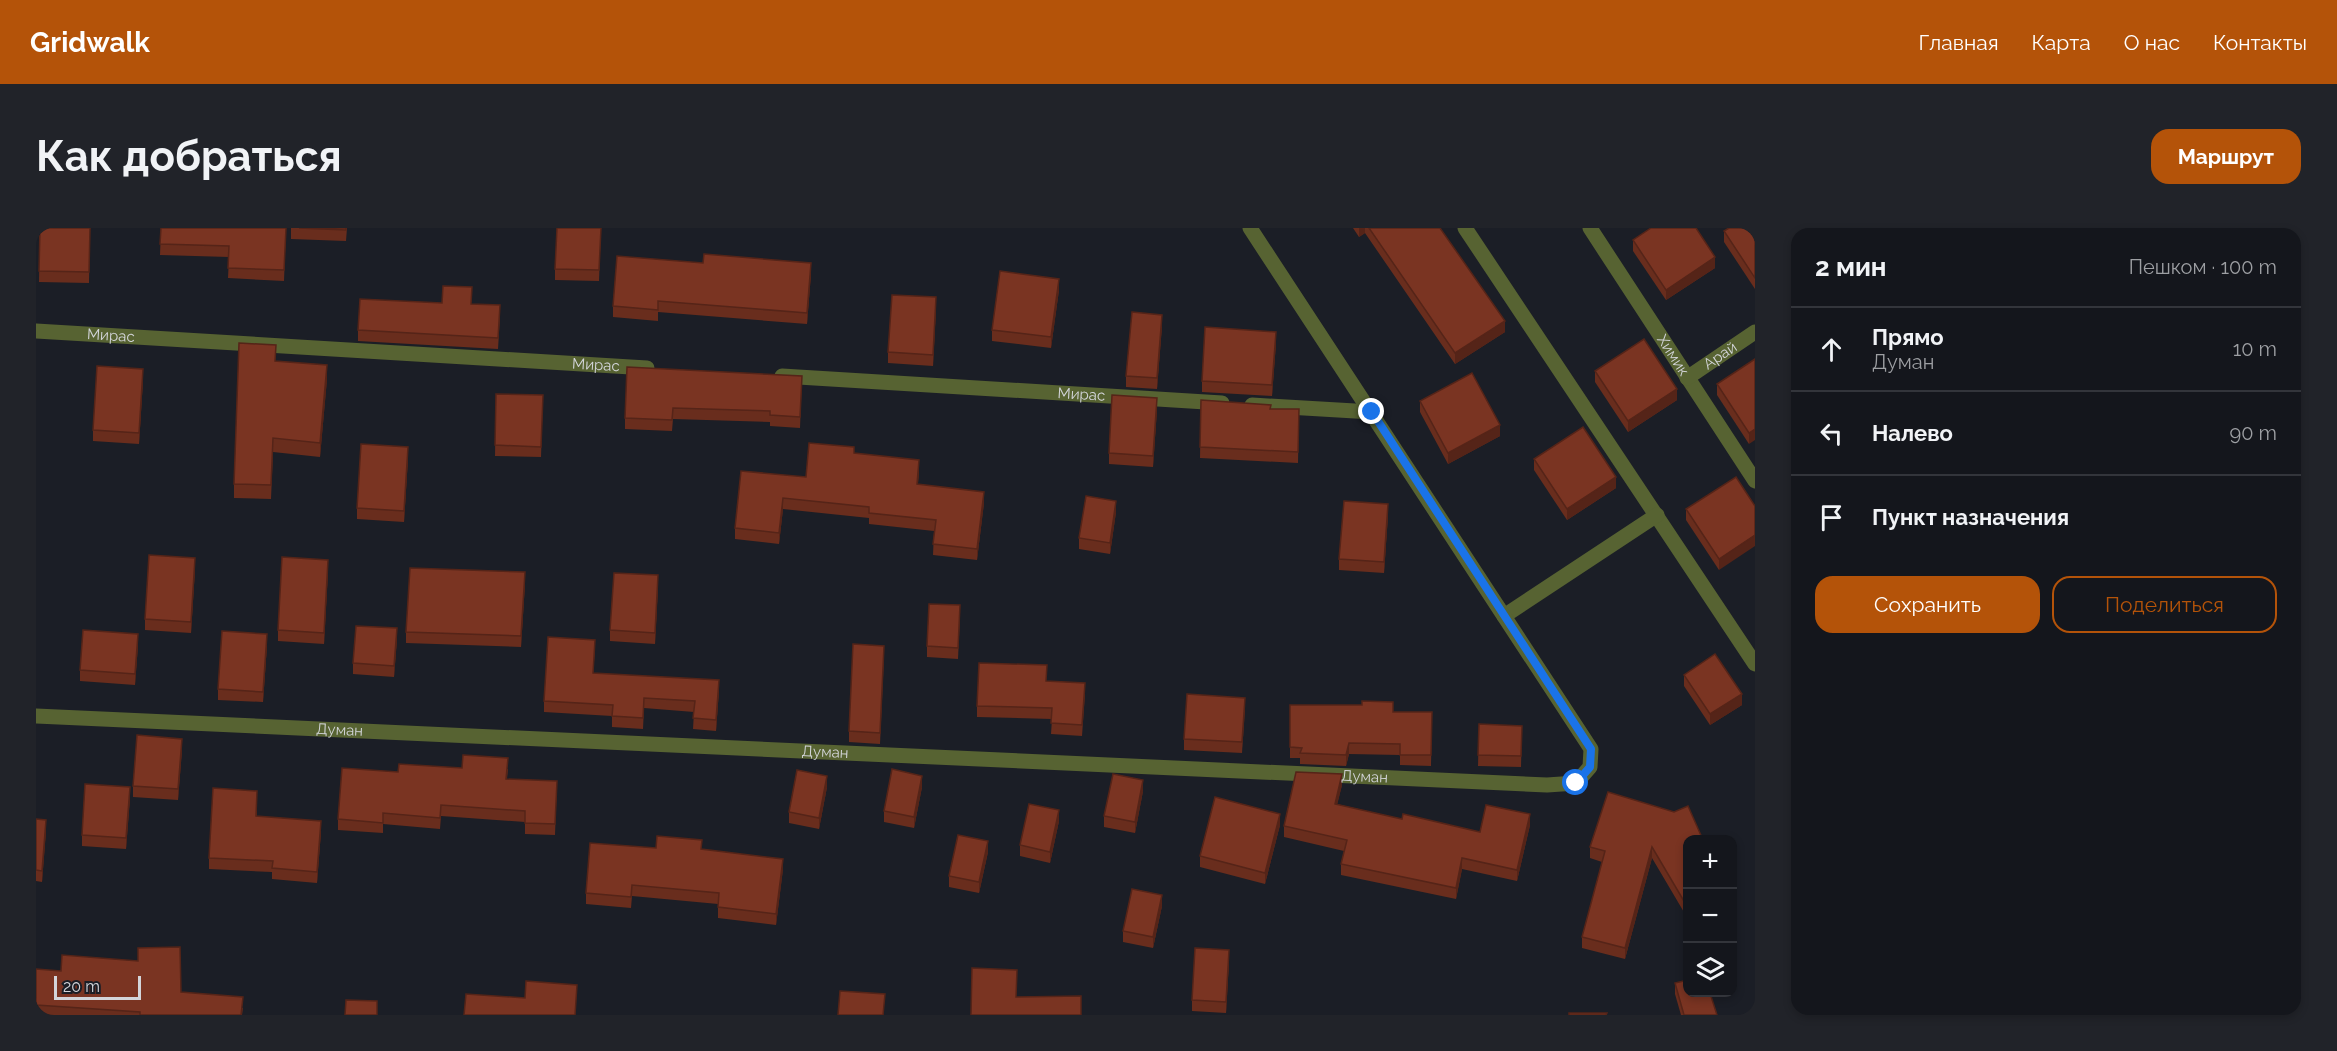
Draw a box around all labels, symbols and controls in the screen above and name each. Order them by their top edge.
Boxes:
text: Gridwalk [30,26,150,59]
text: Главная [1919,30,1999,55]
text: Карта [2032,30,2091,55]
text: О нас [2124,30,2180,55]
text: Контакты [2213,30,2307,55]
button: Маршрут [2151,129,2301,184]
text: Как добраться [36,132,342,181]
text: 2 мин [1815,252,1887,282]
text: Пешком · 100 m [2129,255,2277,279]
text: Прямо [1872,324,1944,350]
street label: Мирас [86,325,135,346]
street label: Химик [1653,331,1693,380]
icon: ahead [1815,333,1848,366]
text: 10 m [2233,337,2277,361]
street label: Арай [1700,338,1740,373]
text: Думан [1872,350,1934,374]
street label: Мирас [572,354,620,375]
street label: Мирас [1057,384,1106,405]
route end [1358,398,1384,424]
icon: left [1815,417,1848,450]
text: Налево [1872,420,1953,446]
text: 90 m [2230,421,2277,445]
icon: arrive [1815,501,1848,534]
text: Пункт назначения [1872,504,2069,530]
button: Сохранить [1815,576,2040,633]
button: Поделиться [2052,576,2277,633]
street label: Думан [316,720,363,740]
street label: Думан [801,742,849,762]
street label: Думан [1341,767,1388,787]
route start [1562,769,1588,795]
map controls [1683,835,1737,997]
button: + [1683,835,1737,889]
button: − [1683,889,1737,943]
button: layers [1683,943,1737,997]
scale bar [54,973,141,1000]
text: 20 m [63,977,100,996]

